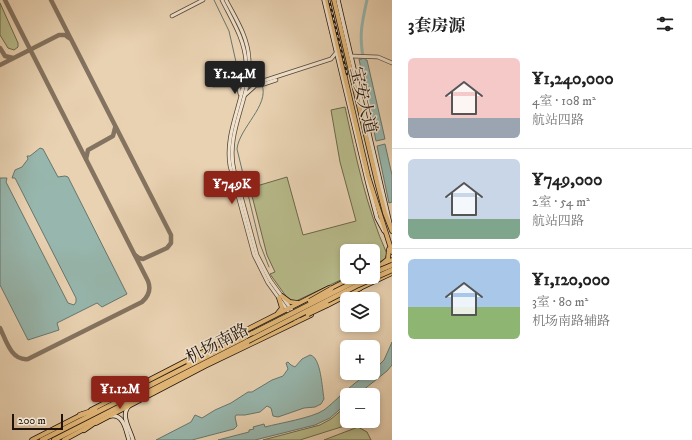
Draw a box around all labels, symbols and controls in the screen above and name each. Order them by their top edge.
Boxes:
icon: filters [654,13,676,35]
text: 3套房源 [408,15,465,37]
pin: ¥1.24M [202,61,268,95]
street label: 宝安大道 [345,65,381,136]
text: ¥1.24M [214,66,256,82]
text: ¥1,240,000 [532,68,614,90]
icon: home [440,74,488,122]
text: 4室 · 108 m² [532,93,596,109]
text: 航站四路 [532,112,584,128]
text: ¥749,000 [532,169,602,191]
pin: ¥749K [204,171,260,205]
icon: home [440,175,488,223]
text: ¥749K [213,176,251,192]
text: 2室 · 54 m² [532,194,590,210]
text: 航站四路 [532,213,584,229]
map controls [340,244,380,428]
button: locate [340,244,380,284]
text: ¥1,120,000 [532,269,610,291]
icon: home [440,275,488,323]
button: layers [340,292,380,332]
text: 3室 · 80 m² [532,294,588,310]
text: 机场南路辅路 [532,313,610,329]
street label: 机场南路 [182,319,253,369]
button: + [340,340,380,380]
pin: ¥1.12M [87,376,153,410]
text: ¥1.12M [100,381,140,397]
button: − [340,388,380,428]
scale bar [12,412,63,431]
text: 200 m [18,414,46,428]

